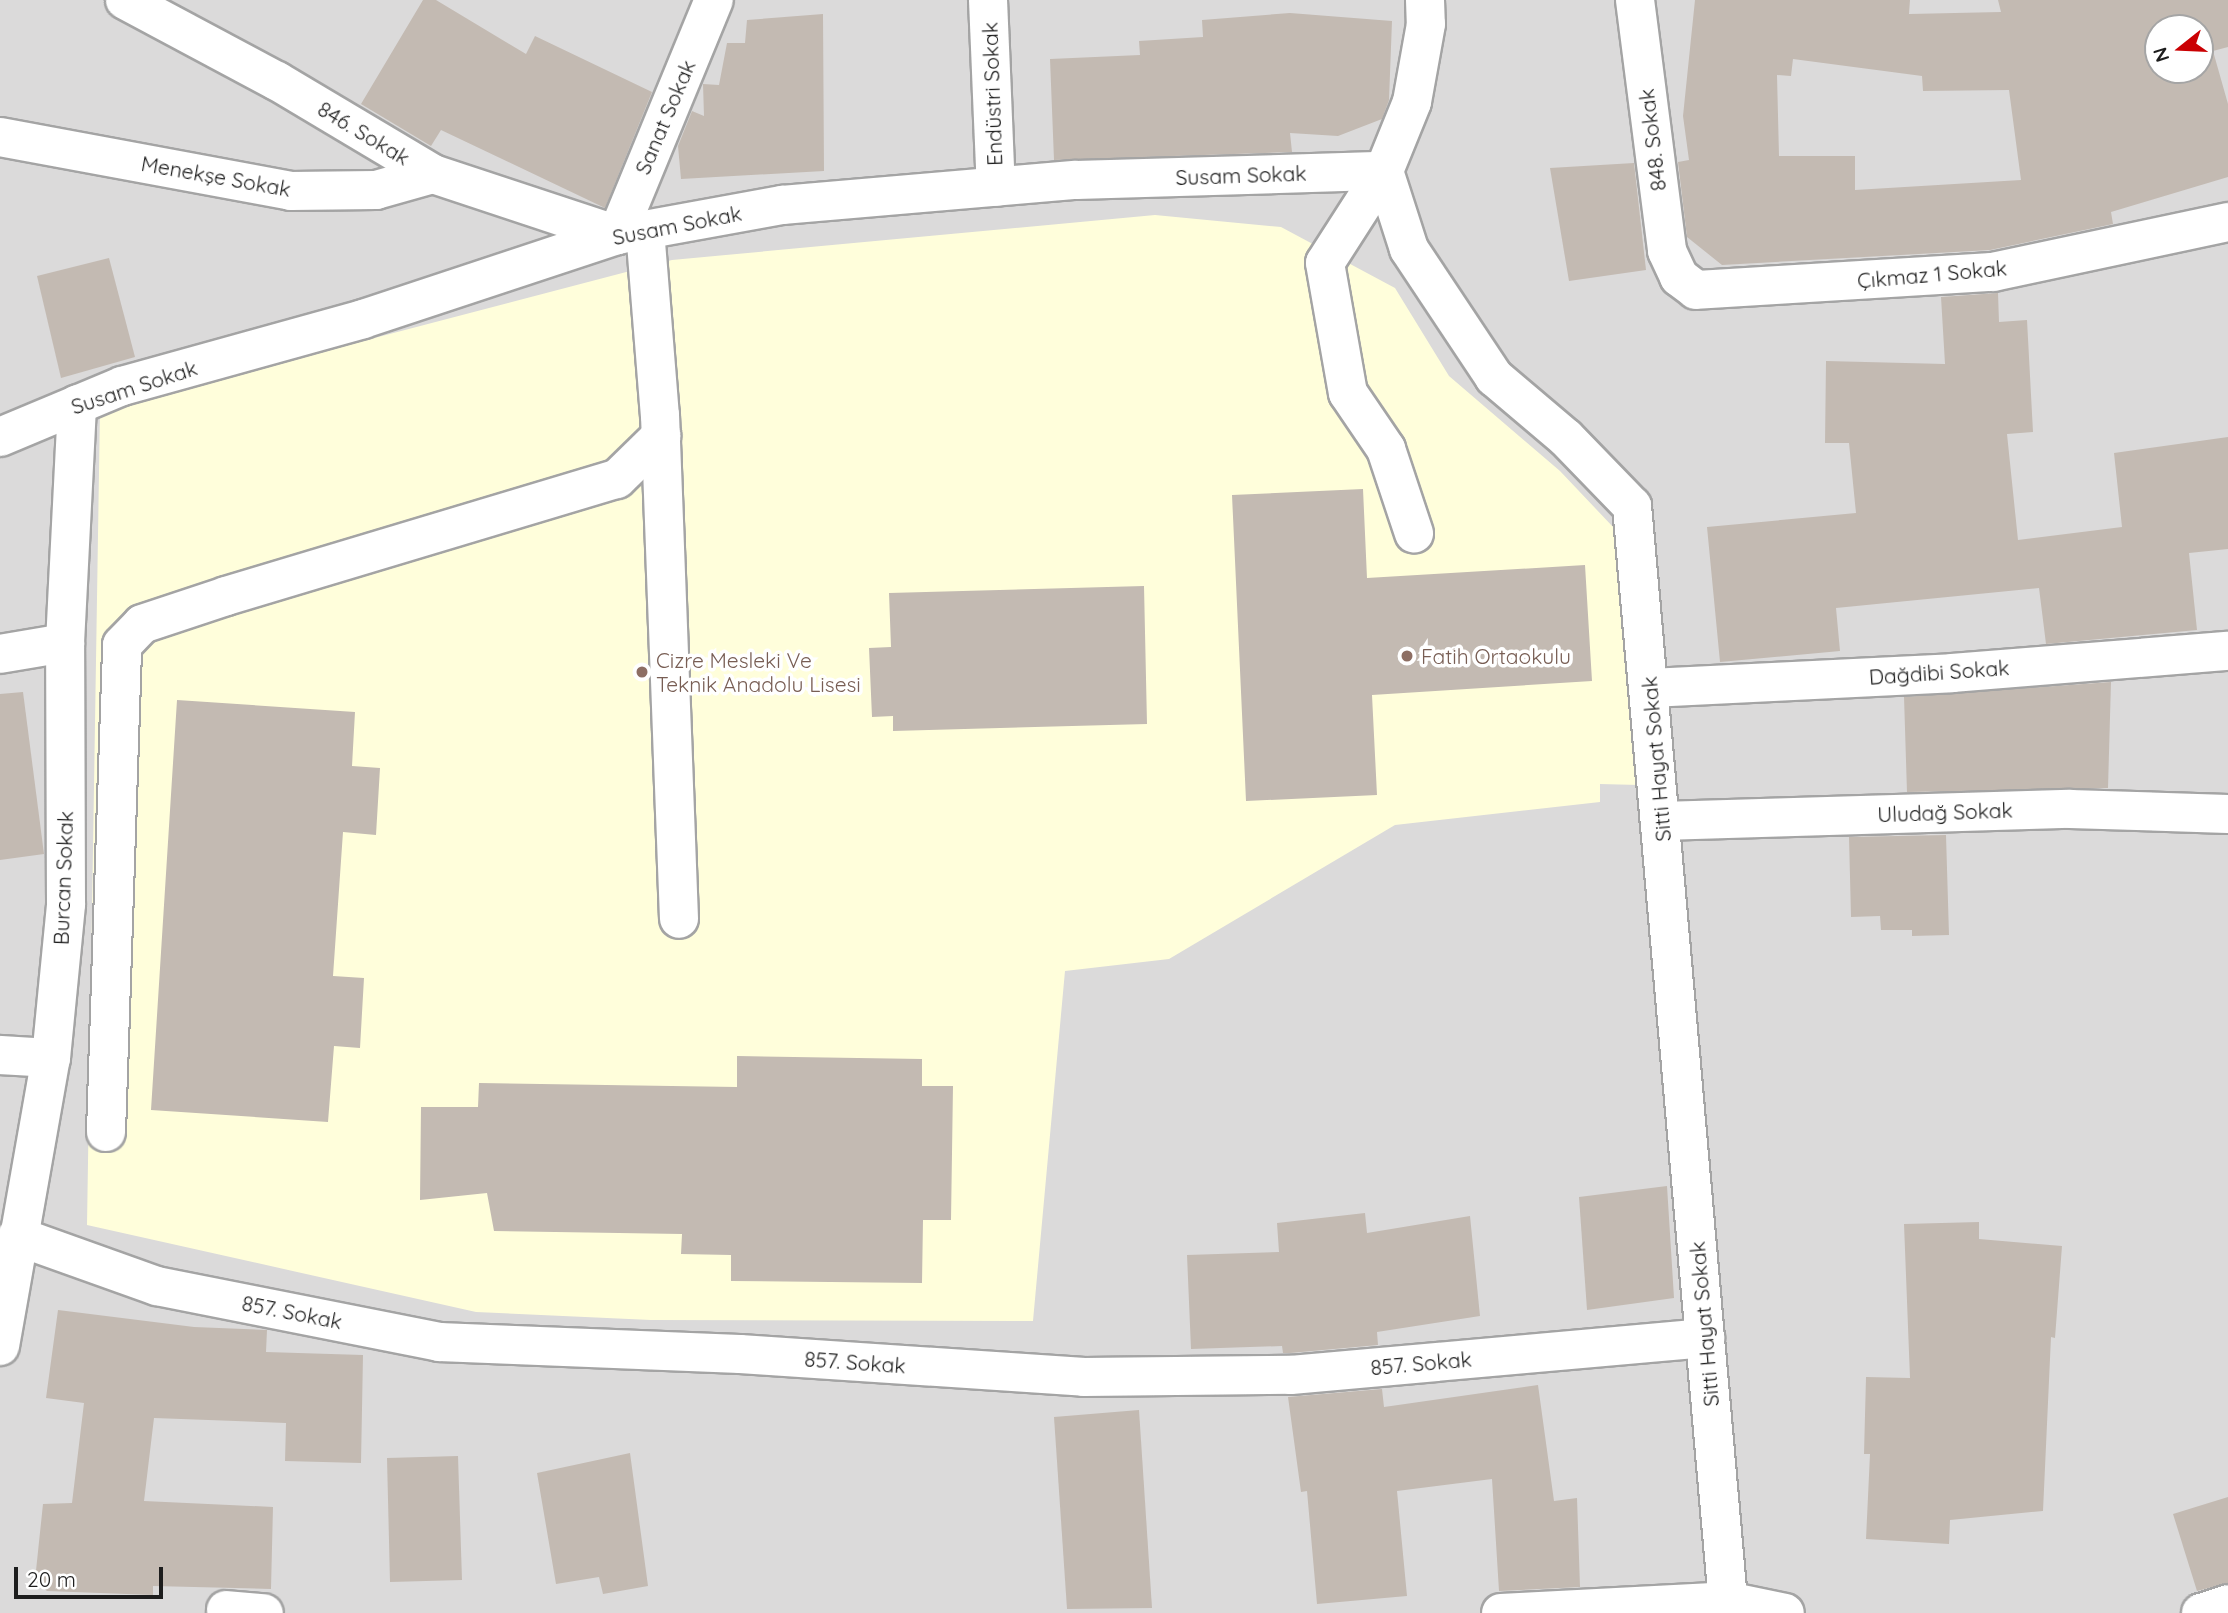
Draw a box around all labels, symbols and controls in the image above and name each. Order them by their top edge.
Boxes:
north arrow [2144,14,2214,84]
street label: Endüstri Sokak [977,22,1007,166]
text: N [2147,45,2175,65]
street label: Sanat Sokak [630,56,700,178]
street label: 848. Sokak [1633,87,1671,193]
street label: 846. Sokak [313,96,415,170]
street label: Menekşe Sokak [139,150,293,202]
street label: Susam Sokak [1175,160,1307,190]
street label: Susam Sokak [610,200,744,250]
street label: Çıkmaz 1 Sokak [1856,255,2008,293]
street label: Susam Sokak [68,355,200,419]
place label: Fatih Ortaokulu [1421,643,1571,669]
place label: Cizre Mesleki Ve Teknik Anadolu Lisesi [656,647,861,697]
marker: Fatih Ortaokulu [1399,648,1415,664]
street label: Dağdibi Sokak [1868,655,2010,689]
marker: Cizre Mesleki Ve Teknik Anadolu Lisesi [634,664,650,680]
street label: Sitti Hayat Sokak [1636,675,1676,843]
street label: Uludağ Sokak [1877,797,2013,827]
street label: Burcan Sokak [48,810,78,946]
street label: Sitti Hayat Sokak [1684,1240,1724,1408]
street label: 857. Sokak [240,1290,344,1334]
street label: 857. Sokak [804,1346,906,1378]
street label: 857. Sokak [1369,1346,1473,1380]
scale bar [18,1554,166,1598]
text: 20 m [27,1566,76,1592]

